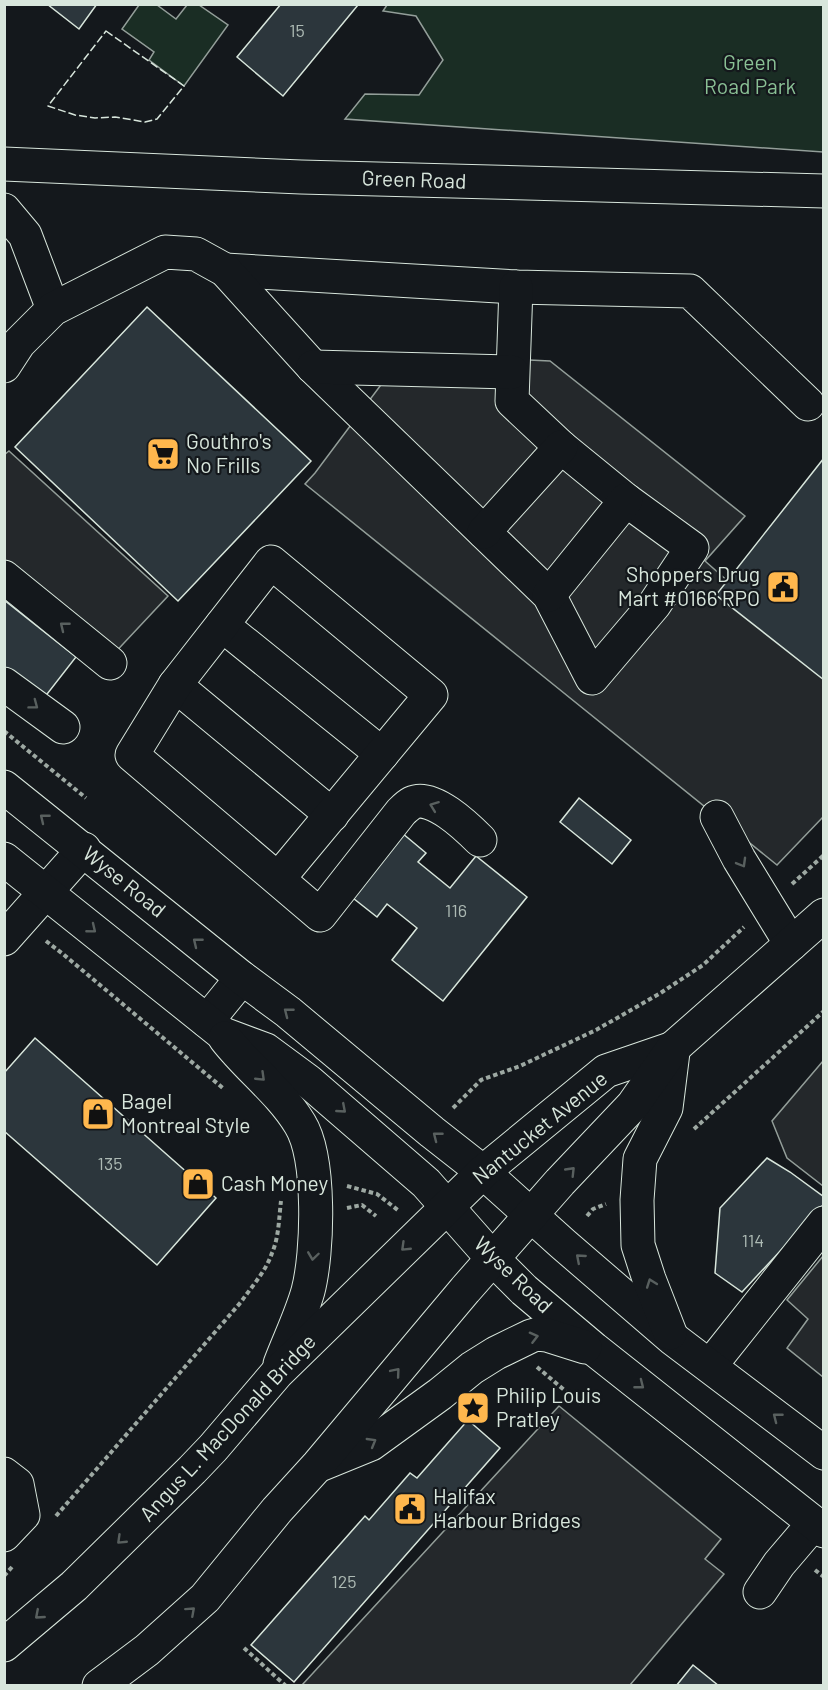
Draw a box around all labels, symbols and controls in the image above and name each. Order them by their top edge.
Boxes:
house number: 15 [289,19,305,41]
park label: Green Road Park [704,49,796,98]
street label: Green Road [361,164,467,193]
place label: Gouthro's No Frills [186,428,272,477]
supermarket icon: Gouthro's No Frills [145,436,181,472]
place label: Shoppers Drug Mart #0166 RPO [618,561,760,610]
public building icon: Shoppers Drug Mart #0166 RPO [765,569,801,605]
one-way arrow [60,622,71,633]
one-way arrow [27,698,38,709]
one-way arrow [429,801,440,813]
one-way arrow [40,815,51,826]
street label: Wyse Road [79,840,171,922]
one-way arrow [735,857,746,867]
house number: 116 [445,899,467,921]
one-way arrow [85,921,96,932]
one-way arrow [193,938,204,949]
one-way arrow [283,1008,294,1019]
street label: Nantucket Avenue [467,1065,611,1189]
one-way arrow [255,1070,265,1081]
place label: Bagel Montreal Style [121,1088,250,1137]
shop icon: Bagel Montreal Style [80,1096,116,1132]
one-way arrow [335,1102,346,1113]
one-way arrow [433,1132,444,1143]
house number: 135 [98,1152,122,1174]
shop icon: Cash Money [180,1166,216,1202]
one-way arrow [564,1167,575,1178]
place label: Cash Money [221,1170,329,1195]
house number: 114 [742,1229,764,1251]
street label: Wyse Road [470,1230,558,1317]
one-way arrow [402,1240,413,1251]
one-way arrow [307,1251,320,1260]
one-way arrow [576,1255,587,1266]
one-way arrow [646,1278,658,1289]
street label: Angus L. MacDonald Bridge [134,1328,320,1526]
one-way arrow [529,1332,539,1345]
one-way arrow [389,1368,400,1379]
one-way arrow [633,1378,644,1389]
place label: Philip Louis Pratley [496,1382,601,1431]
place icon: Philip Louis Pratley [455,1390,491,1426]
one-way arrow [773,1414,784,1425]
one-way arrow [366,1438,376,1449]
place label: Halifax Harbour Bridges [433,1483,581,1532]
public building icon: Halifax Harbour Bridges [392,1491,428,1527]
one-way arrow [117,1533,128,1544]
house number: 125 [331,1570,357,1592]
one-way arrow [184,1607,195,1618]
one-way arrow [35,1608,46,1619]

